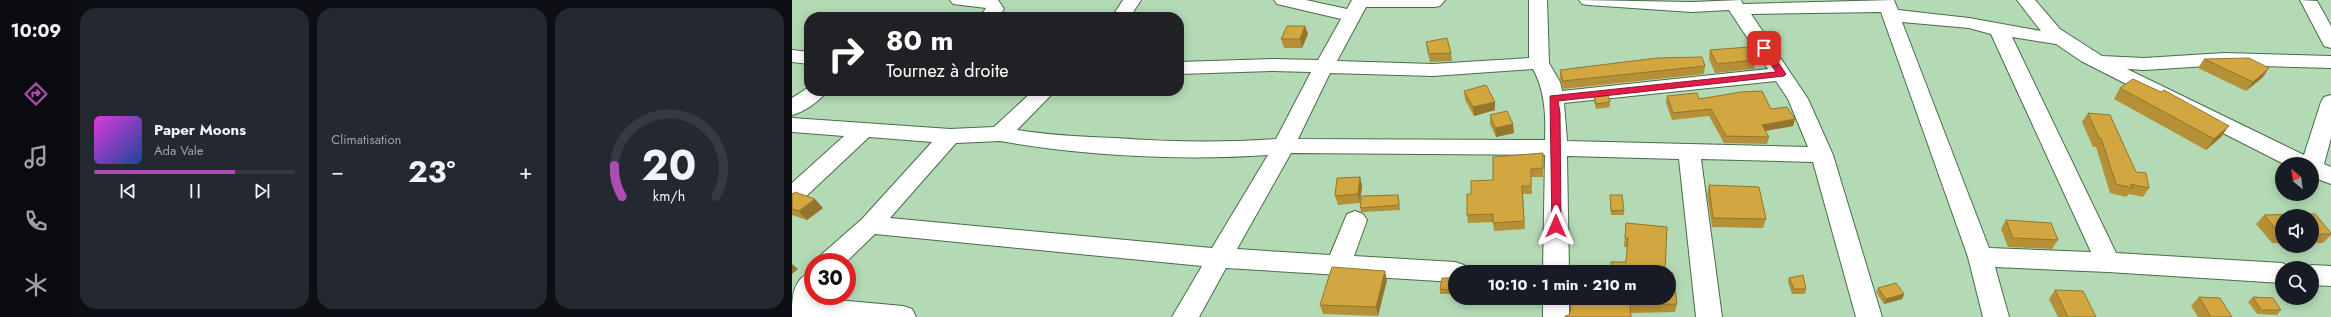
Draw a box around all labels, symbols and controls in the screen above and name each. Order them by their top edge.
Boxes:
text: 10:09 [11,18,61,44]
text: 80 m [886,20,953,61]
icon: right [820,28,872,80]
pin [1747,31,1781,65]
icon: arrive [1753,37,1775,59]
text: Tournez à droite [886,58,1009,84]
icon: directions [22,80,50,108]
text: Paper Moons [154,119,246,141]
text: Climatisation [331,130,401,149]
text: 20 [642,134,697,195]
text: Ada Vale [154,141,203,160]
icon: music [22,143,50,171]
text: 23° [408,150,455,193]
text: − [331,155,344,187]
text: + [519,155,533,187]
north arrow [2275,157,2319,201]
map controls [2275,157,2319,305]
icon: previous [117,180,139,202]
icon: pause [184,180,206,202]
icon: next [251,180,273,202]
text: km/h [653,185,685,205]
position arrow [1535,205,1577,247]
icon: phone [22,207,50,235]
button: sound [2275,209,2319,253]
speed limit sign: 30 [804,253,856,305]
button: search [2275,261,2319,305]
icon: climate [22,271,50,299]
text: 10:10 · 1 min · 210 m [1487,274,1637,296]

